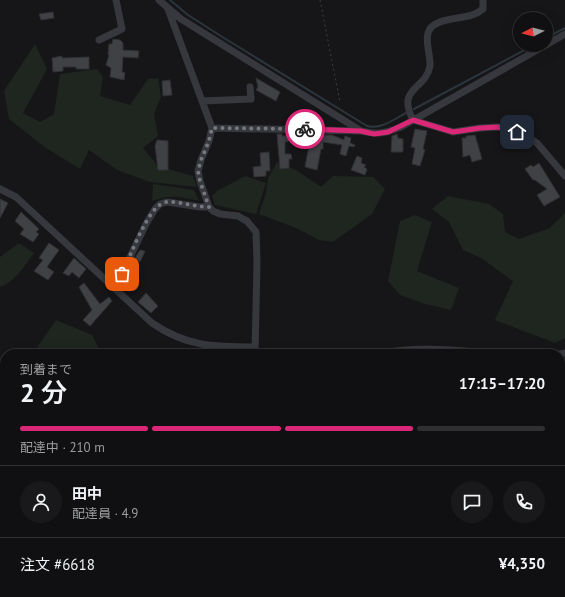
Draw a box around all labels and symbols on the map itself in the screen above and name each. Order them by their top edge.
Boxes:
north arrow [513,12,553,52]
courier [285,109,325,149]
pin [500,115,534,149]
pin [105,257,139,291]

